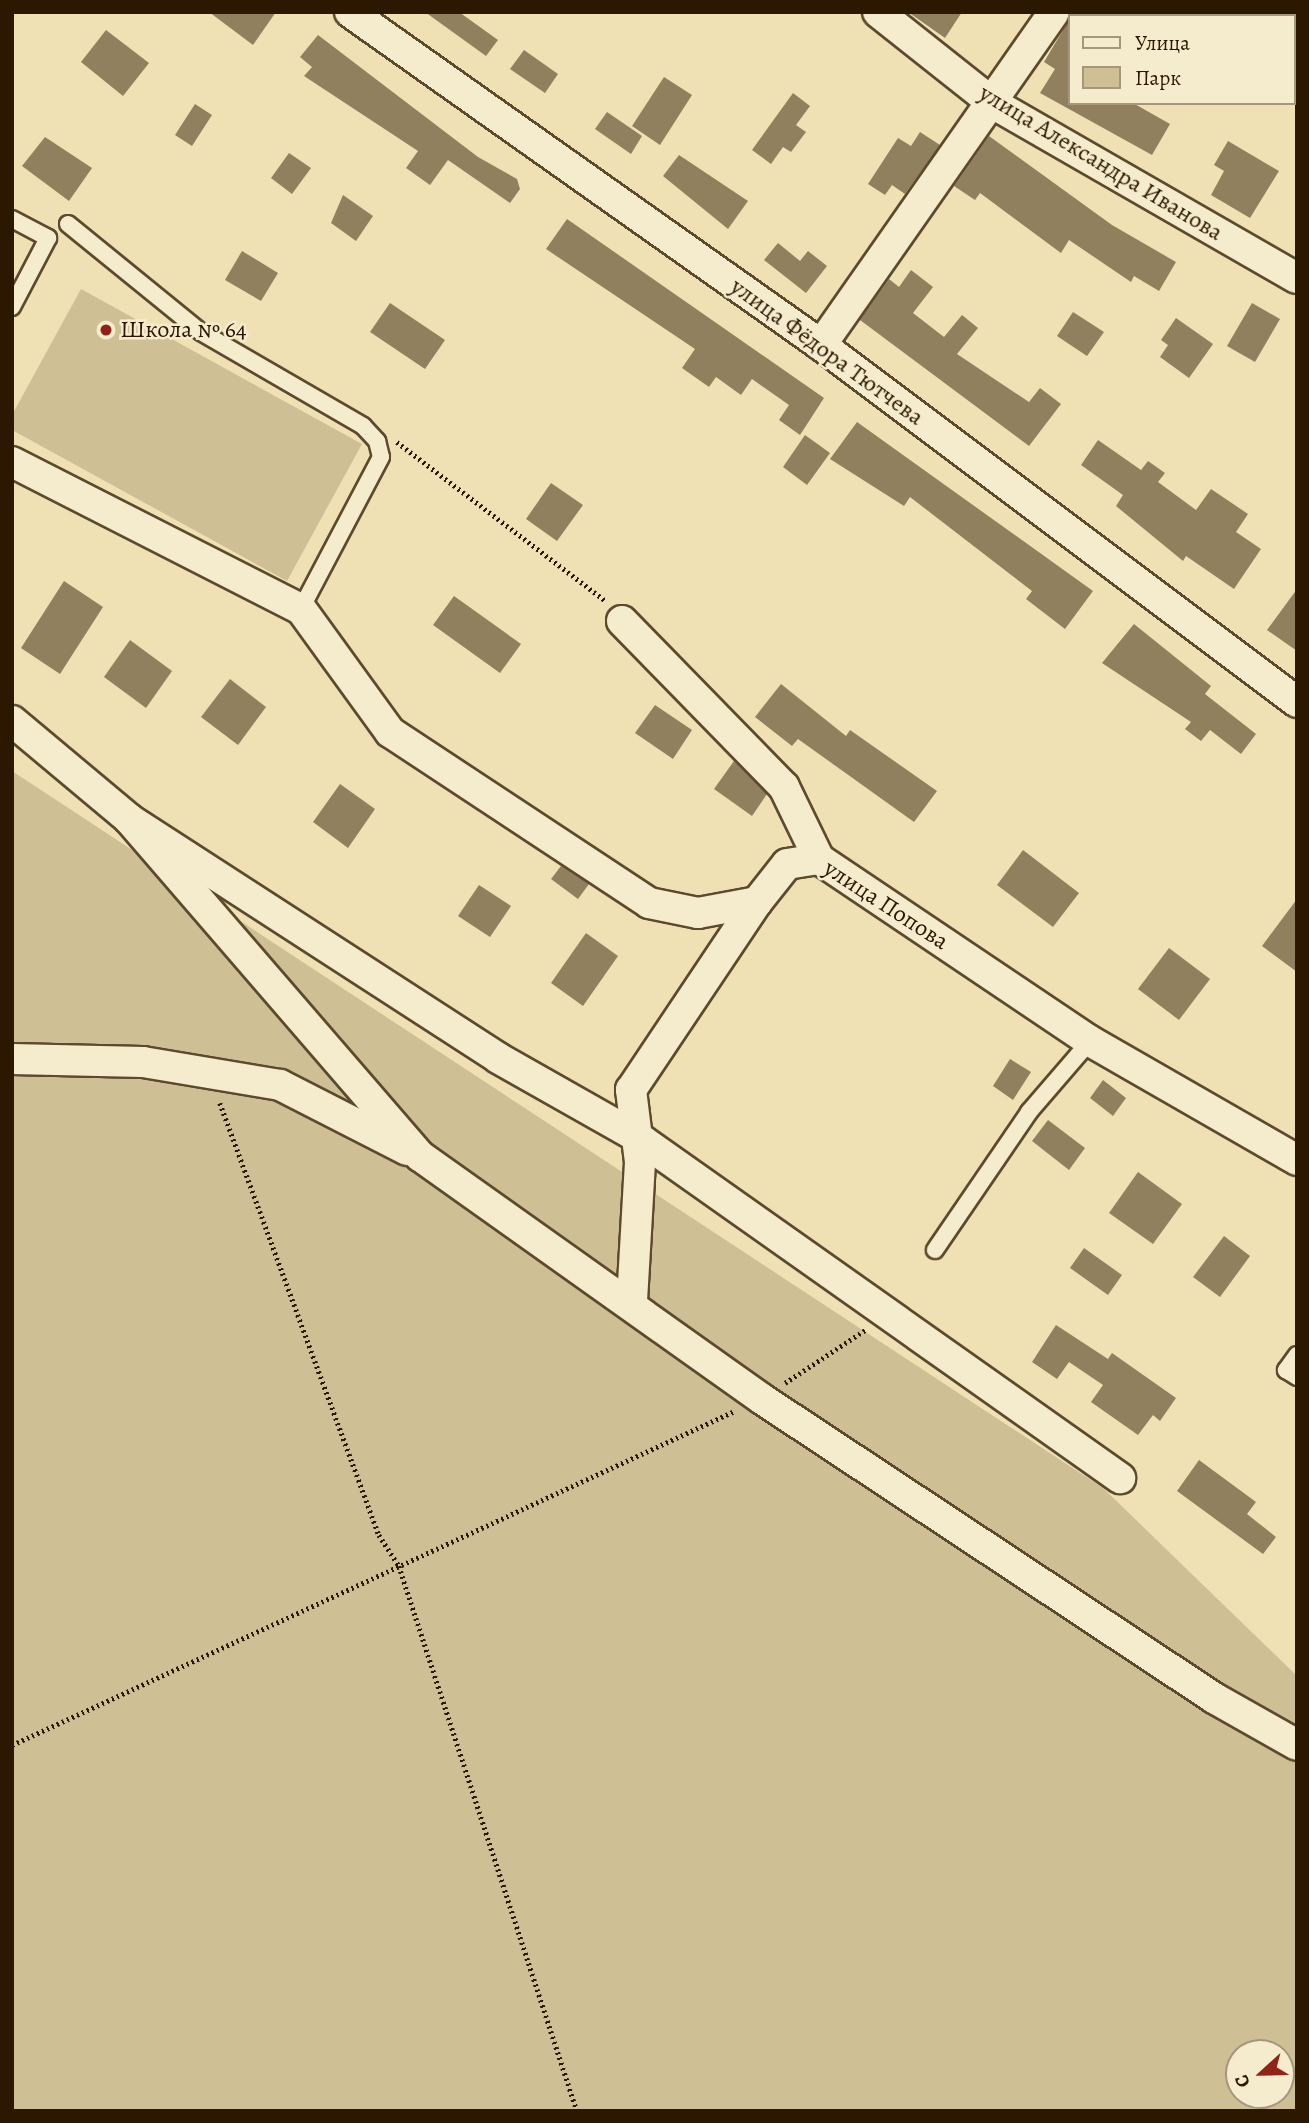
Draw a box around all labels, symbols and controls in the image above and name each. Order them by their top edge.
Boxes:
legend [1068,14,1295,105]
text: Улица [1135,29,1190,57]
text: Парк [1135,64,1181,92]
street label: улица Александра Иванова [974,79,1228,247]
street label: улица Фёдора Тютчева [725,272,929,432]
place label: Школа № 64 [120,316,247,344]
marker: Школа № 64 [98,322,114,338]
street label: улица Попова [818,854,954,956]
north arrow [1225,2039,1295,2109]
text: С [1228,2071,1257,2091]

